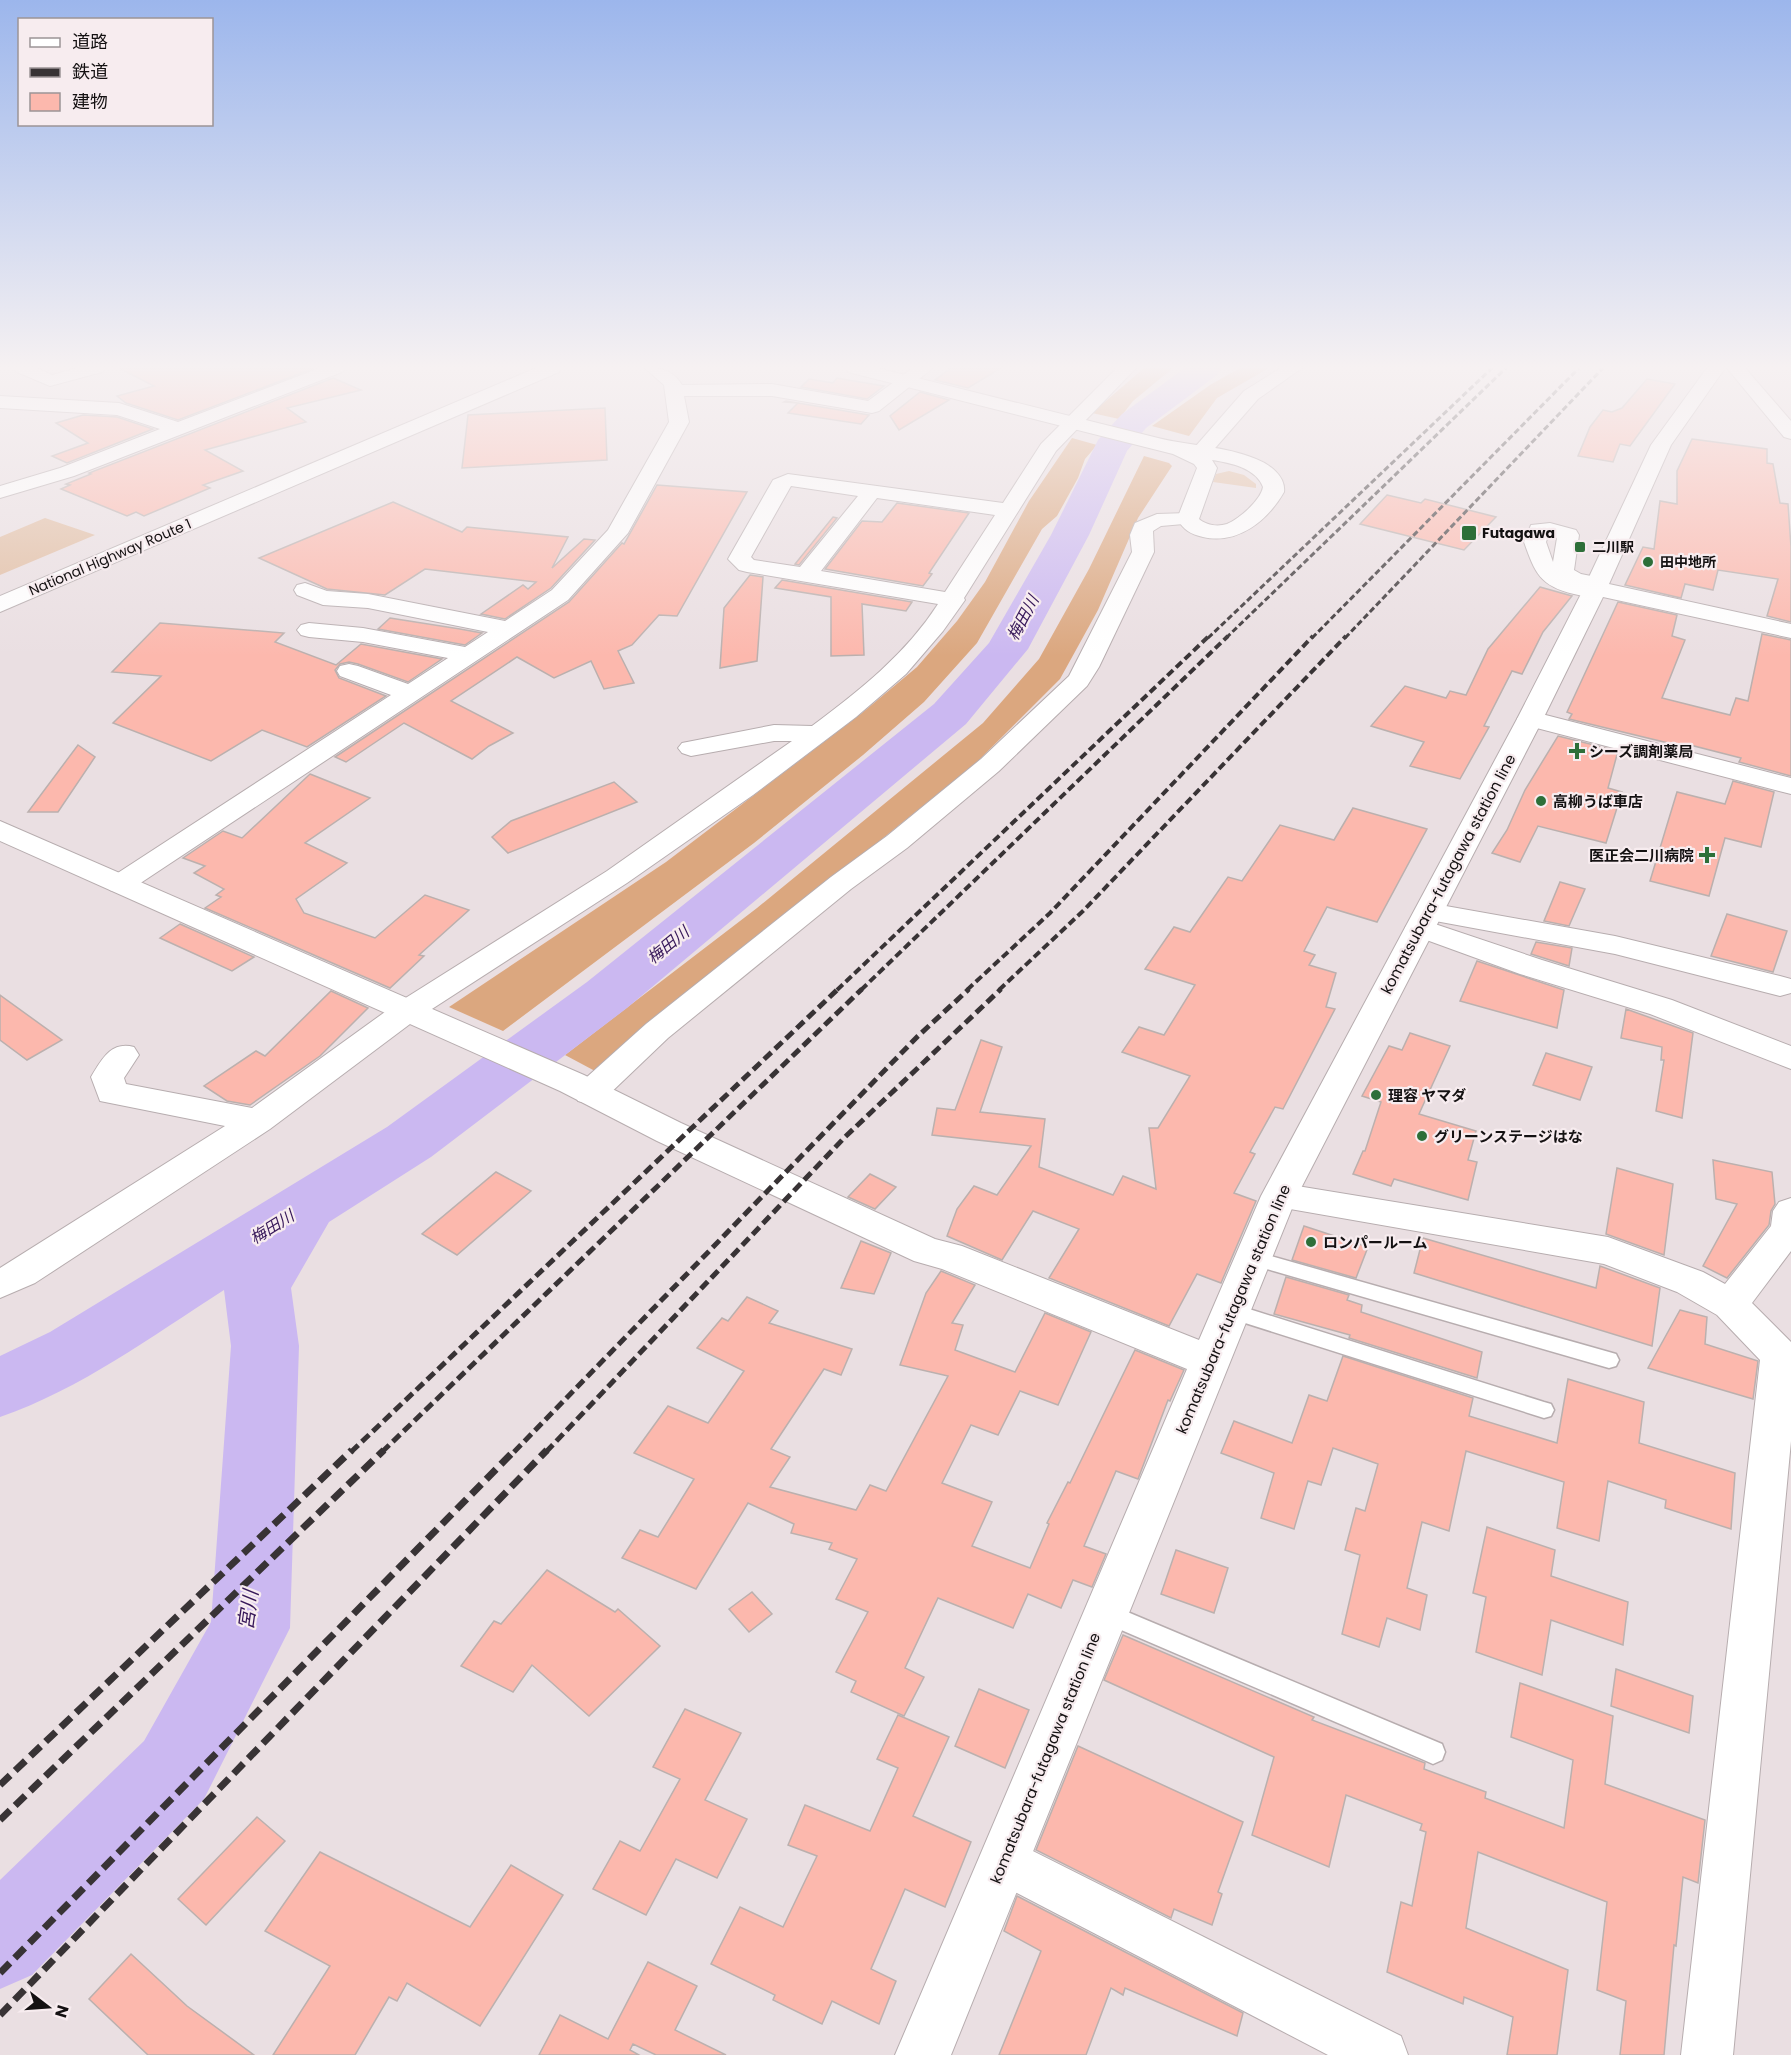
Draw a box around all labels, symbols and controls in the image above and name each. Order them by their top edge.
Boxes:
legend [18,18,213,126]
text: 道路 [72,29,108,54]
text: 鉄道 [72,59,108,84]
text: 建物 [72,89,108,114]
street label: National Highway Route 1 [26,514,194,600]
place label: Futagawa [1482,523,1555,543]
marker: Futagawa [1460,524,1478,542]
place label: 二川駅 [1592,537,1634,557]
marker: 二川駅 [1573,540,1587,554]
place label: 田中地所 [1660,552,1716,572]
marker: 田中地所 [1641,555,1655,569]
water label: 梅田川 [1002,590,1045,645]
place label: シーズ調剤薬局 [1589,741,1693,762]
marker: シーズ調剤薬局 [1570,744,1584,758]
street label: komatsubara-futagawa station line [1376,750,1520,998]
place label: 高柳うば車店 [1553,791,1643,812]
marker: 高柳うば車店 [1534,794,1548,808]
place label: 医正会二川病院 [1589,845,1694,866]
marker: 医正会二川病院 [1698,846,1716,864]
water label: 梅田川 [642,920,695,969]
place label: 理容 ヤマダ [1388,1085,1466,1106]
marker: 理容 ヤマダ [1369,1088,1383,1102]
place label: グリーンステージはな [1434,1126,1583,1147]
marker: グリーンステージはな [1415,1129,1429,1143]
street label: komatsubara-futagawa station line [1171,1181,1295,1437]
water label: 梅田川 [246,1203,300,1249]
place label: ロンパールーム [1323,1232,1428,1253]
marker: ロンパールーム [1304,1235,1318,1249]
water label: 宮川 [231,1586,265,1632]
street label: komatsubara-futagawa station line [985,1629,1105,1887]
north arrow [18,1977,78,2037]
text: N [49,2002,75,2020]

